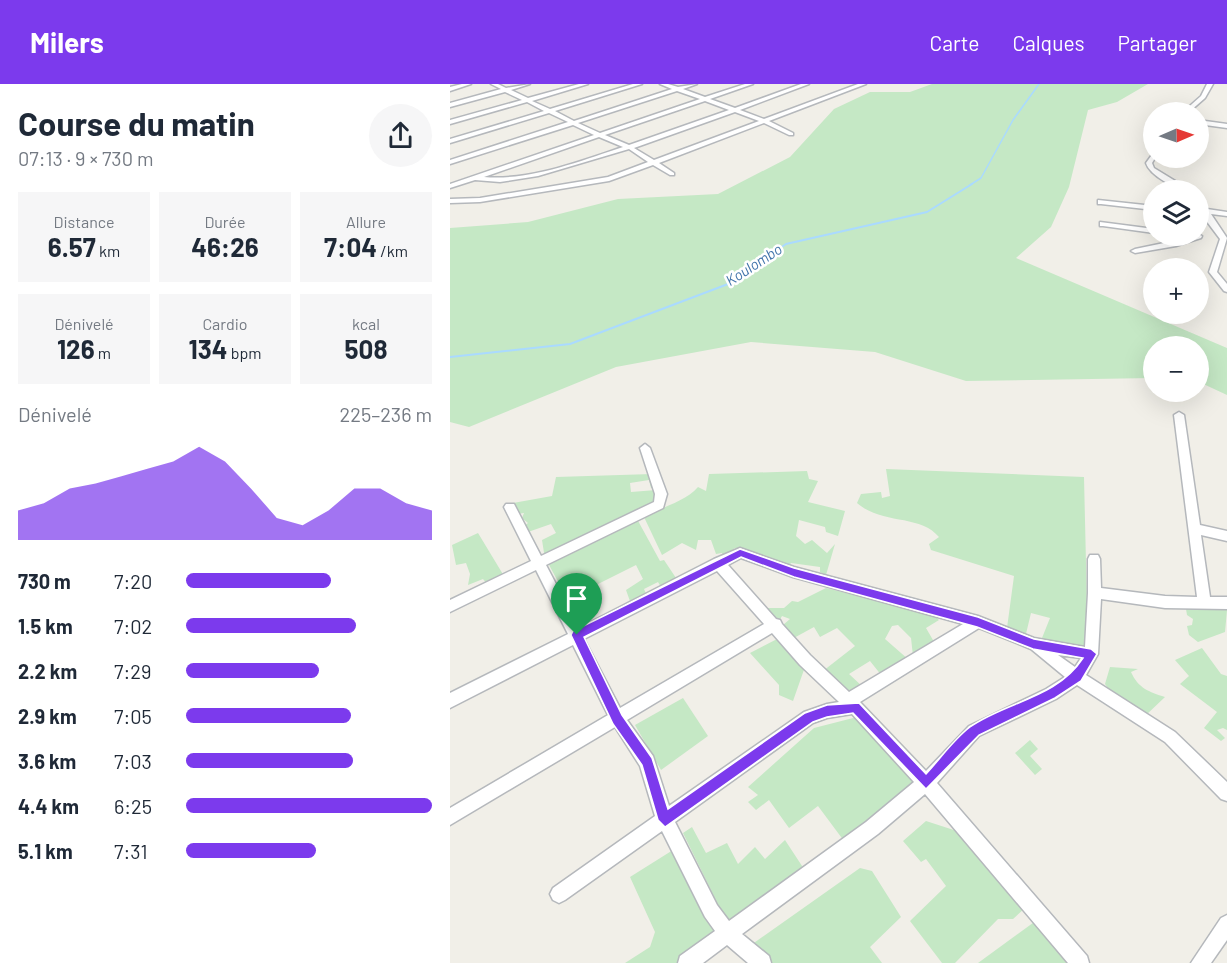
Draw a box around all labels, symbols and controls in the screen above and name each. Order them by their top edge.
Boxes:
text: Milers [30,25,104,59]
text: Carte [930,30,979,55]
text: Calques [1012,30,1085,55]
text: Partager [1118,30,1197,55]
north arrow [1143,102,1209,168]
map controls [1143,102,1209,402]
text: Course du matin [18,103,255,143]
button: share [369,104,432,167]
text: 07:13 · 9 × 730 m [18,146,154,170]
button: layers [1143,180,1209,246]
text: Distance [54,212,114,231]
text: Durée [204,212,246,231]
text: Allure [346,212,386,231]
text: 6.57 [48,231,96,262]
text: 46:26 [191,231,259,262]
text: 7:04 [324,231,377,262]
water label: Koulombo [722,239,785,289]
text: km [96,241,120,260]
text: /km [377,241,408,260]
button: + [1143,258,1209,324]
text: Dénivelé [54,314,114,333]
text: Cardio [202,314,248,333]
text: kcal [352,314,380,333]
text: 126 [57,333,95,364]
text: 134 [189,333,227,364]
text: 508 [345,333,387,364]
button: − [1143,336,1209,402]
text: m [95,343,111,362]
text: bpm [227,343,262,362]
text: Dénivelé [18,402,92,426]
text: 225–236 m [340,402,432,426]
text: 730 m [18,569,71,593]
text: 7:20 [114,569,152,593]
pin [551,573,602,635]
icon: arrive [560,582,593,615]
text: 1.5 km [18,614,73,638]
text: 7:02 [114,614,152,638]
text: 2.2 km [18,659,77,683]
text: 7:29 [114,659,151,683]
text: 2.9 km [18,704,77,728]
text: 7:05 [114,704,152,728]
text: 3.6 km [18,749,76,773]
text: 7:03 [114,749,152,773]
text: 4.4 km [18,794,79,818]
text: 6:25 [114,794,152,818]
text: 5.1 km [18,839,73,863]
text: 7:31 [114,839,147,863]

